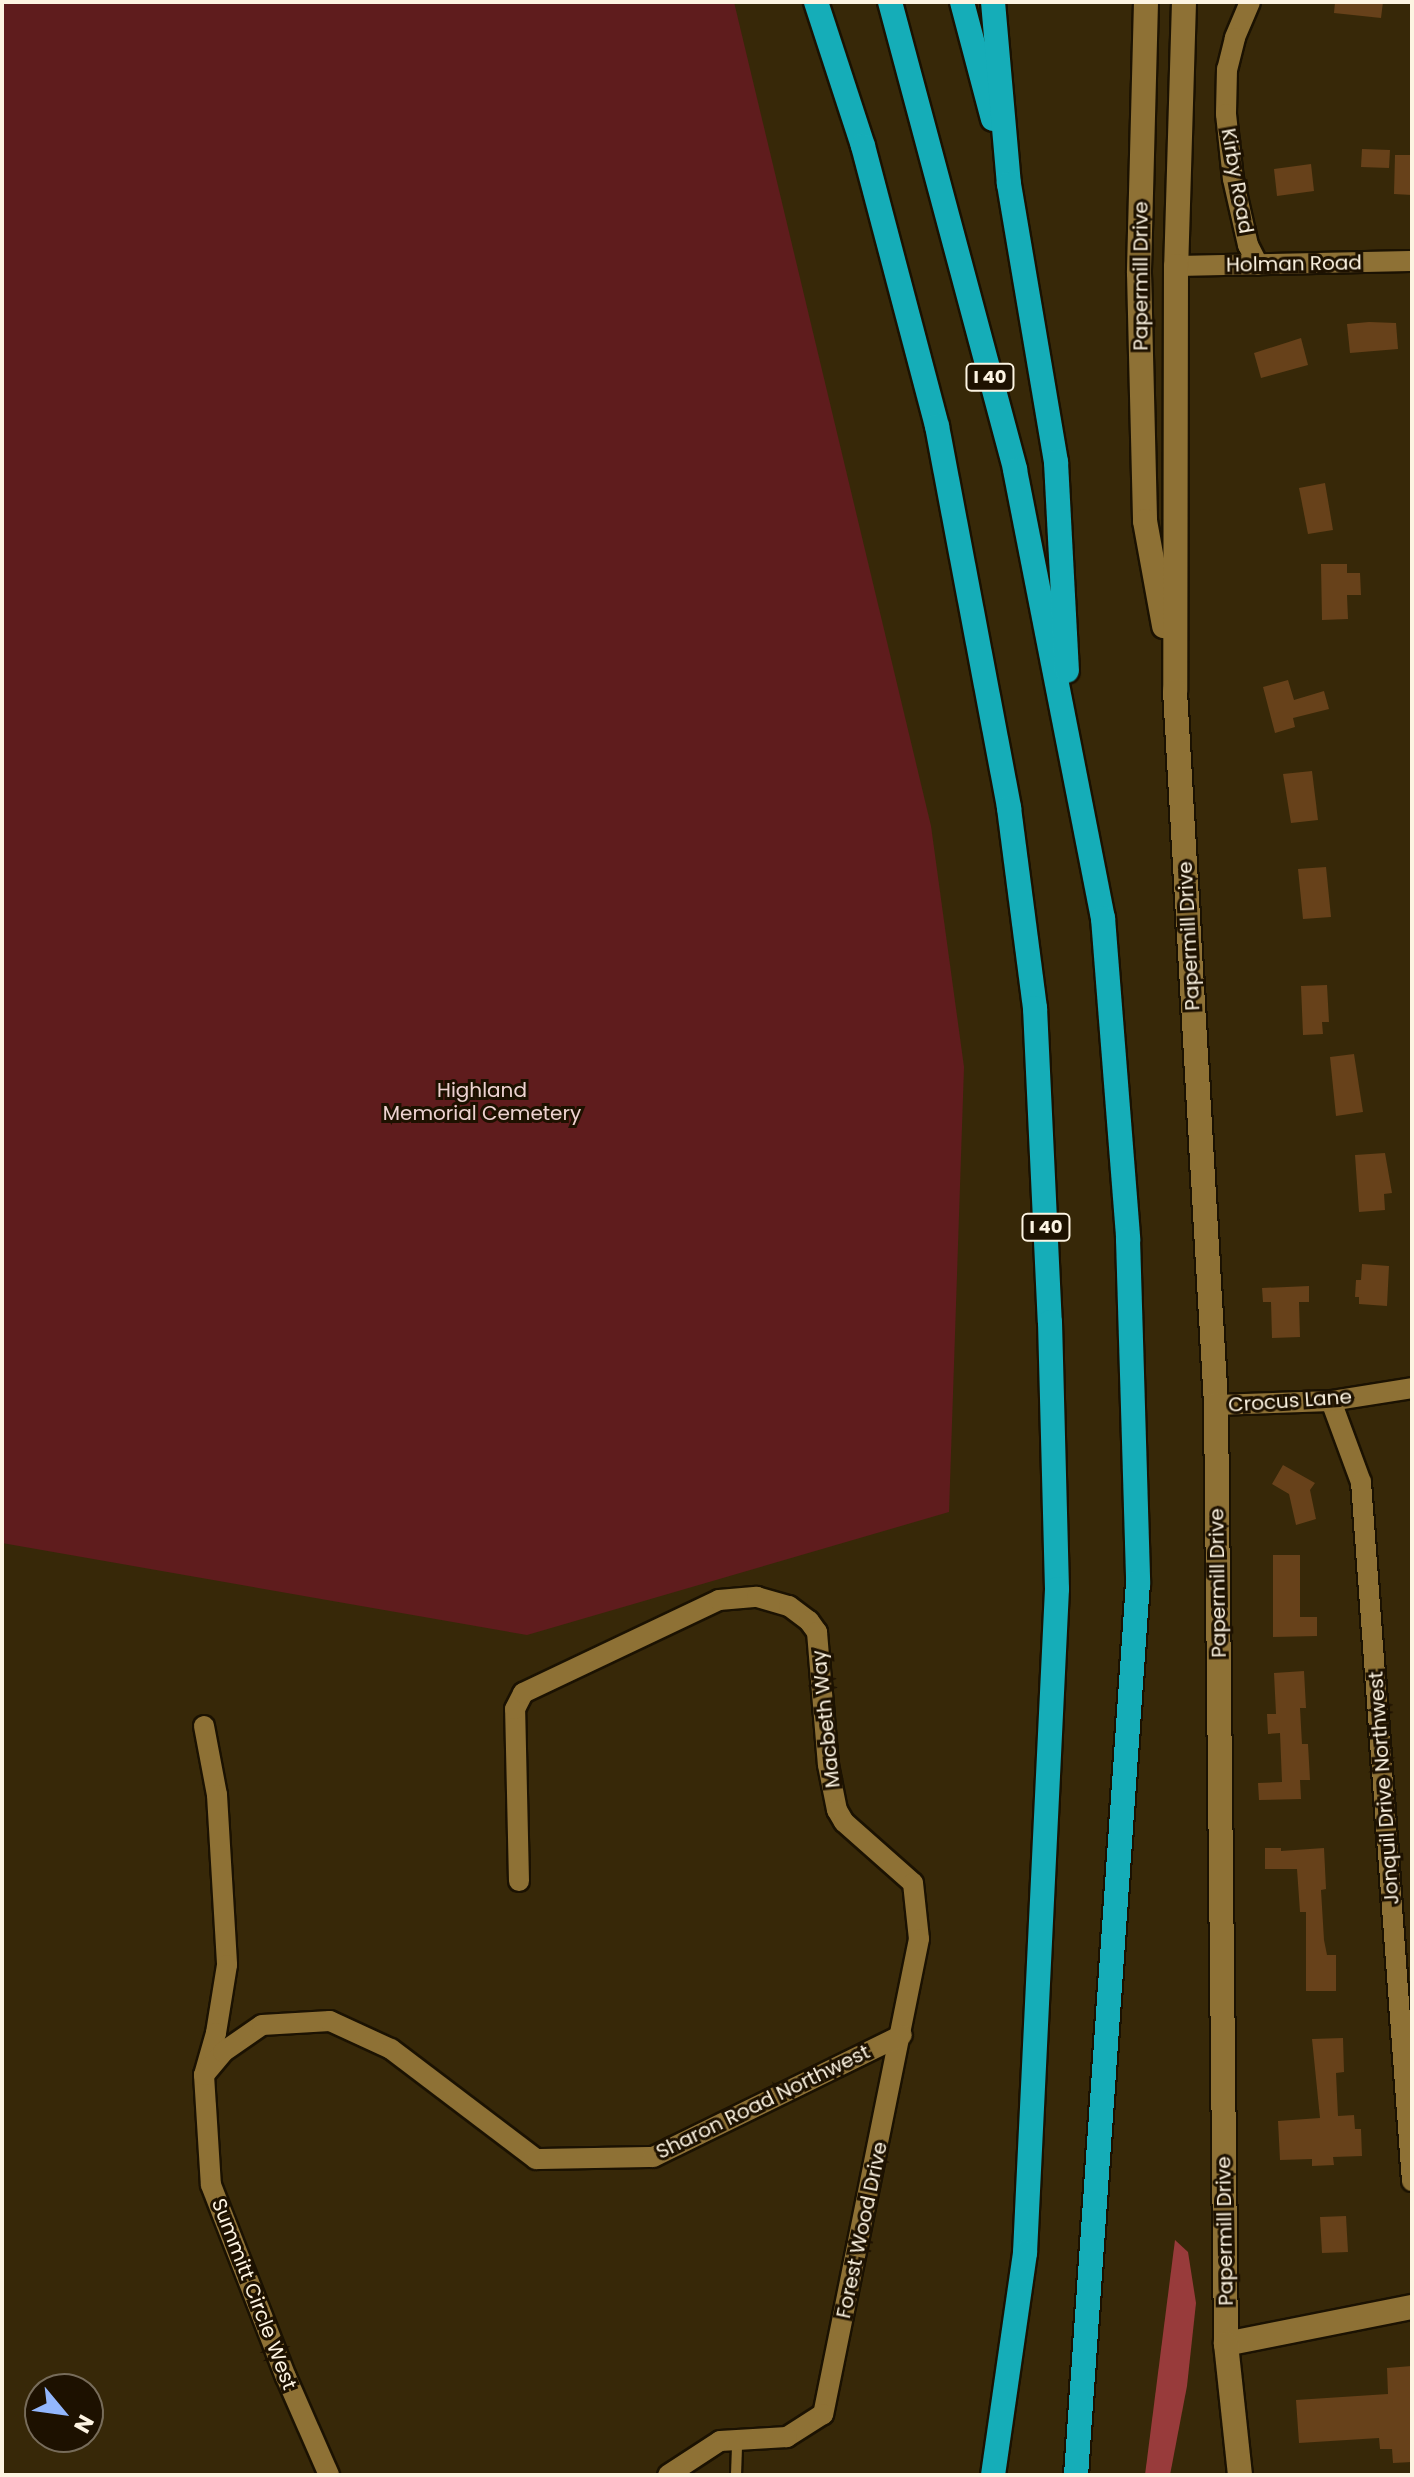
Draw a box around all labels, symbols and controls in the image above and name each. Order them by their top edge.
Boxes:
street label: Kirby Road [1216,126,1258,236]
street label: Papermill Drive [1129,201,1153,351]
street label: Holman Road [1226,251,1362,277]
road number: I 40 [964,363,1016,391]
street label: Papermill Drive [1173,861,1205,1011]
park label: Highland Memorial Cemetery [383,1078,581,1125]
road number: I 40 [1020,1213,1072,1241]
street label: Crocus Lane [1227,1385,1353,1417]
street label: Papermill Drive [1205,1508,1231,1658]
street label: Macbeth Way [807,1649,845,1789]
street label: Jonquil Drive Northwest [1364,1670,1404,1906]
street label: Sharon Road Northwest [652,2040,874,2164]
street label: Forest Wood Drive [832,2140,892,2320]
street label: Papermill Drive [1212,2156,1238,2306]
street label: Summitt Circle West [206,2195,302,2393]
north arrow [24,2373,104,2453]
text: N [66,2409,101,2439]

